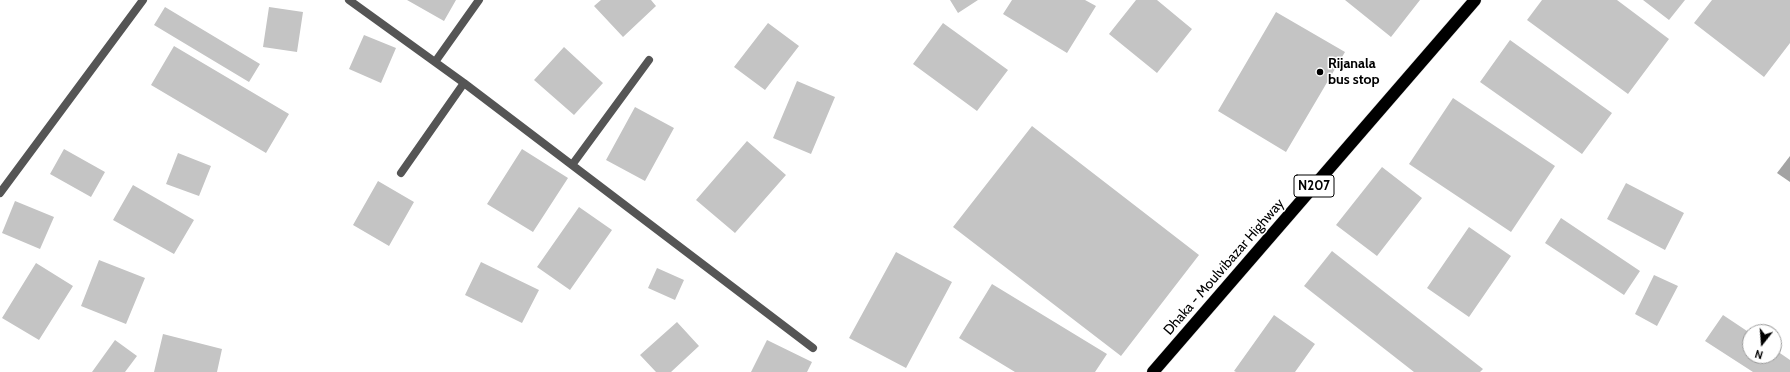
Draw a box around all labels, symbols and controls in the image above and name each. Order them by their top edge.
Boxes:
place label: Rijanala bus stop [1328,56,1380,88]
marker: Rijanala bus stop [1315,67,1325,77]
road number: N207 [1294,175,1334,197]
street label: Dhaka - Moulvibazar Highway [1160,195,1288,339]
north arrow [1742,324,1782,364]
text: N [1753,347,1765,362]

